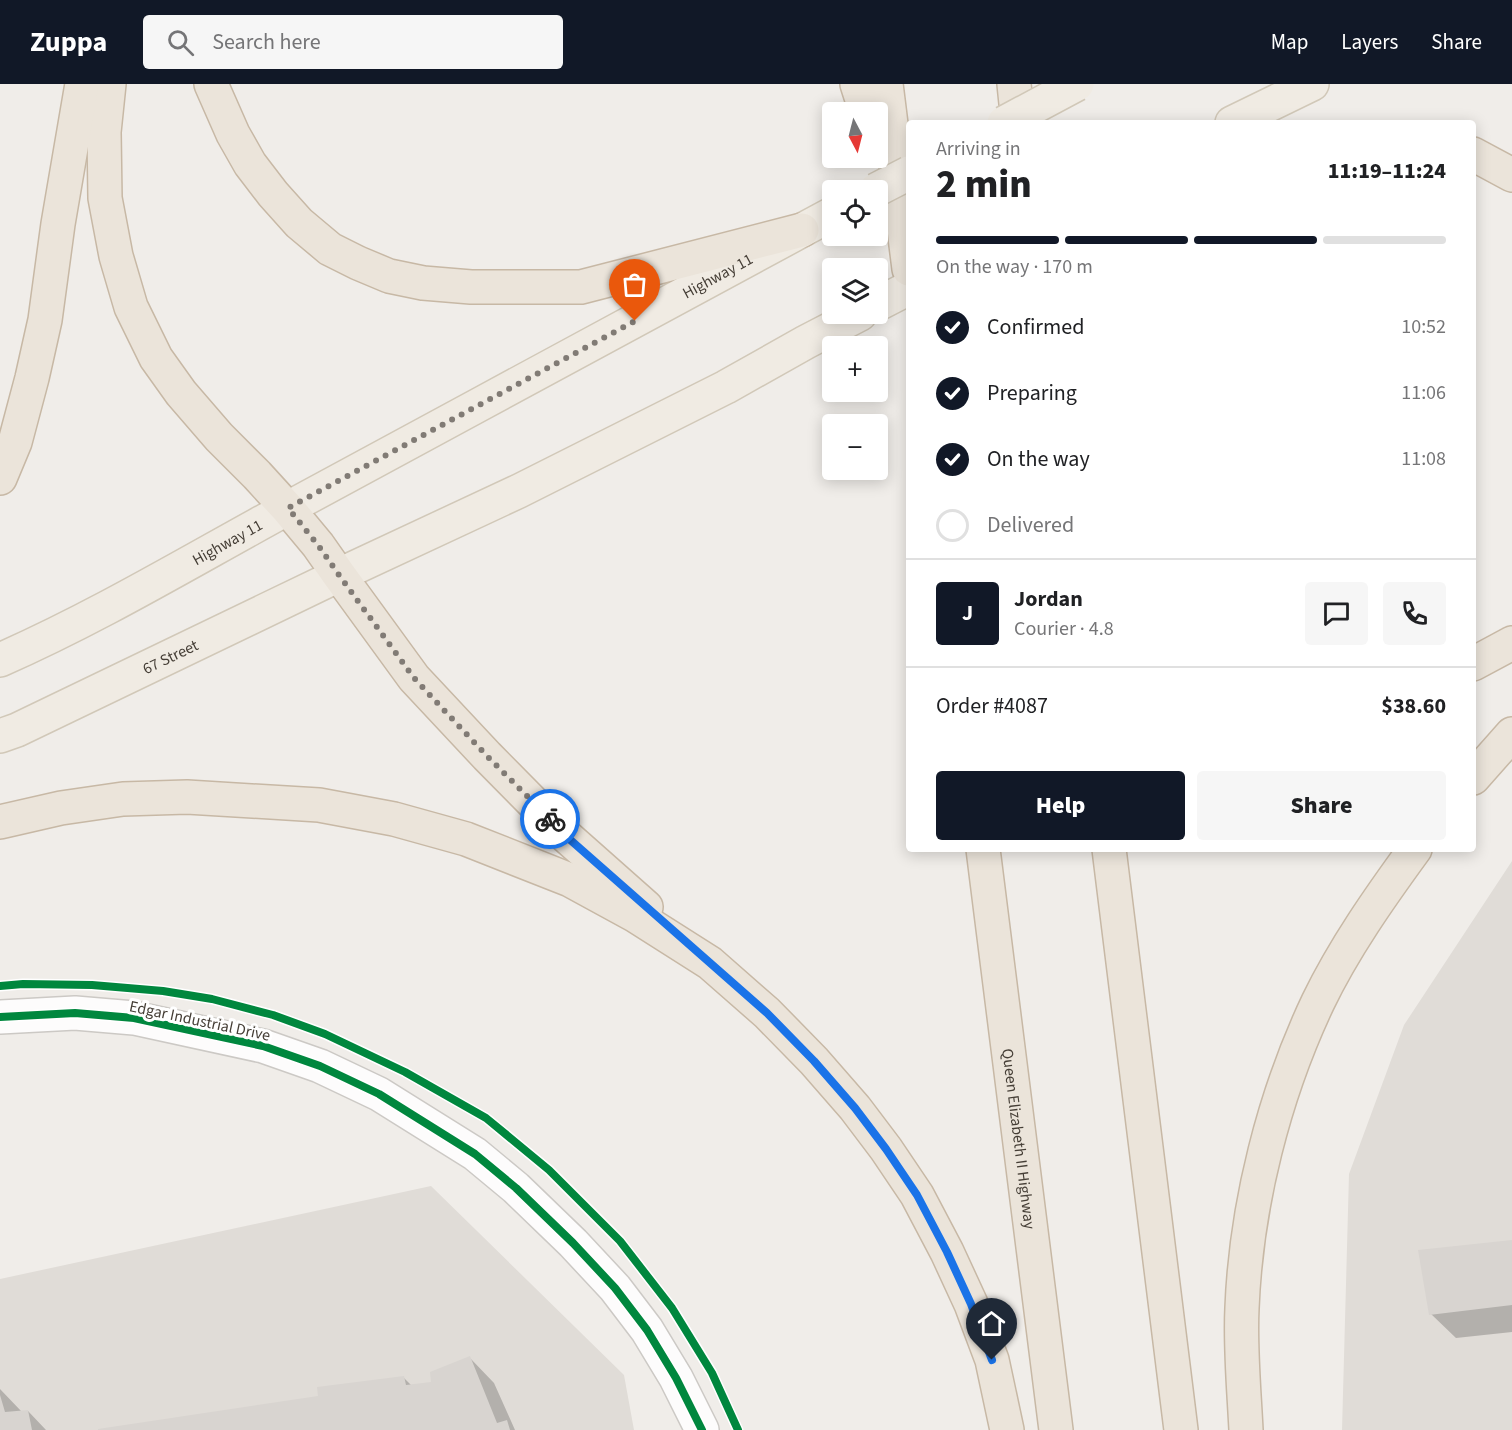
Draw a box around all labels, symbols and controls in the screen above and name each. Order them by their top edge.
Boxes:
search box [143,15,563,69]
text: Zuppa [30,22,107,62]
icon: search [164,26,197,59]
text: Search here [212,26,321,58]
text: Map [1271,27,1308,57]
text: Layers [1341,27,1398,57]
text: Share [1431,27,1482,57]
north arrow [822,102,888,168]
map controls [822,102,888,480]
text: Arriving in [936,135,1021,163]
text: 11:19–11:24 [1328,155,1446,187]
text: 2 min [936,157,1032,213]
button: locate [822,180,888,246]
street label: Highway 11 [679,248,757,304]
text: On the way · 170 m [936,253,1093,281]
button: layers [822,258,888,324]
pin [609,259,660,321]
icon: bag [618,268,651,301]
icon: check [936,311,969,344]
text: Confirmed [987,311,1084,343]
text: 10:52 [1401,313,1446,341]
button: + [822,336,888,402]
icon: check [936,377,969,410]
text: Preparing [987,377,1077,409]
text: 11:06 [1401,379,1446,407]
button: − [822,414,888,480]
icon: check [936,443,969,476]
text: On the way [987,443,1090,475]
text: 11:08 [1401,445,1446,473]
text: Delivered [987,509,1074,541]
street label: Highway 11 [188,514,267,571]
button: chat [1305,582,1368,645]
button: phone [1383,582,1446,645]
text: Jordan [1014,583,1083,615]
text: J [962,597,973,629]
text: Courier · 4.8 [1014,615,1114,643]
street label: 67 Street [139,634,203,680]
text: Order #4087 [936,690,1048,722]
text: $38.60 [1381,690,1446,722]
button: Help [936,771,1185,840]
button: Share [1197,771,1446,840]
courier [520,789,580,849]
icon: bike [534,803,567,836]
street label: Edgar Industrial Drive [127,995,272,1047]
street label: Queen Elizabeth II Highway [996,1047,1041,1231]
pin [966,1298,1017,1360]
icon: home [975,1307,1008,1340]

